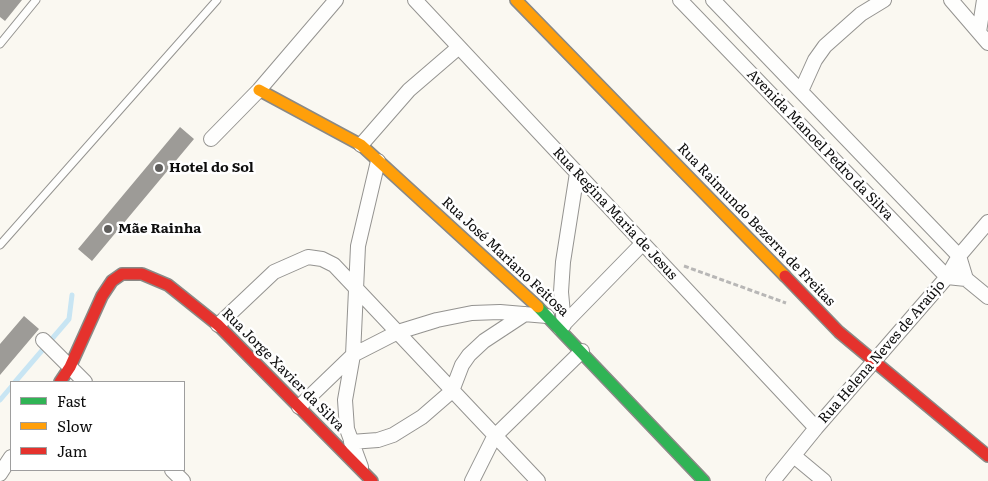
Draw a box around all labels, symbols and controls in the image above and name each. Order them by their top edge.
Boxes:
street label: Avenida Manoel Pedro da Silva [743,66,897,224]
street label: Rua Raimundo Bezerra de Freitas [674,140,838,310]
street label: Rua Regina Maria de Jesus [549,144,681,284]
place label: Hotel do Sol [169,160,254,176]
marker: Hotel do Sol [153,162,165,174]
street label: Rua José Mariano Feitosa [438,194,572,320]
place label: Mãe Rainha [118,221,201,237]
marker: Mãe Rainha [102,223,114,235]
street label: Rua Helena Neves de Araújo [815,277,949,427]
street label: Rua Jorge Xavier da Silva [218,305,348,435]
legend [10,381,185,471]
text: Fast [57,389,86,412]
text: Slow [57,414,92,437]
text: Jam [57,439,87,462]

